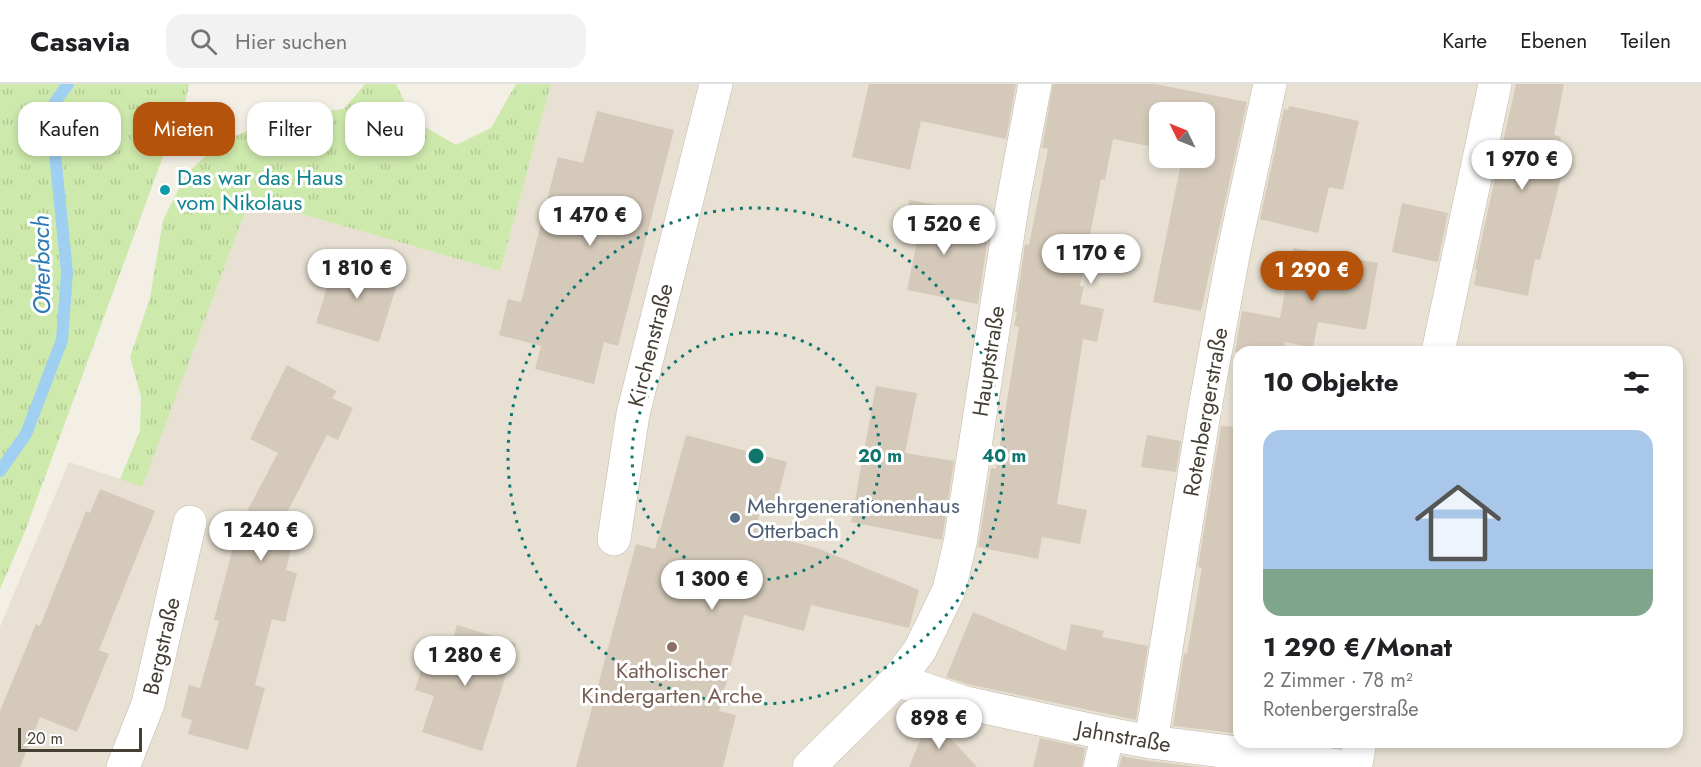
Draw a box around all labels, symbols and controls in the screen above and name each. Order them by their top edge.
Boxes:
search box [166,14,586,68]
text: Casavia [30,21,130,62]
icon: search [187,25,220,58]
text: Hier suchen [235,25,347,57]
text: Karte [1442,26,1487,56]
text: Ebenen [1520,26,1587,56]
text: Teilen [1620,26,1671,56]
chip: Kaufen [18,102,121,156]
chip: Mieten [133,102,235,156]
chip: Filter [247,102,333,156]
chip: Neu [345,102,425,156]
north arrow [1149,102,1215,168]
map controls [1149,102,1215,168]
pin: 1 970 € [1467,140,1577,191]
text: 1 970 € [1485,145,1559,174]
place label: Das war das Haus vom Nikolaus [177,161,343,218]
marker: Das war das Haus vom Nikolaus [158,183,172,197]
pin: 1 470 € [535,196,645,247]
text: 1 470 € [553,201,627,230]
pin: 1 520 € [889,205,999,256]
text: 1 520 € [907,210,981,239]
water label: Otterbach [23,215,59,315]
pin: 1 170 € [1036,234,1146,285]
text: 1 170 € [1056,239,1126,268]
pin: 1 810 € [302,249,412,300]
pin: 1 290 € [1257,251,1367,302]
text: 1 810 € [321,254,393,283]
text: 1 290 € [1274,256,1350,285]
street label: Kirchenstraße [619,280,681,410]
street label: Hauptstraße [963,303,1013,419]
street label: Rotenbergerstraße [1174,325,1236,499]
text: 10 Objekte [1263,363,1399,401]
icon: filters [1620,366,1653,399]
text: 20 m [858,443,902,469]
text: 40 m [982,443,1026,469]
centre of rings [746,446,766,466]
icon: home [1404,469,1512,577]
place label: Mehrgenerationenhaus Otterbach [747,489,960,546]
pin: 1 240 € [206,511,316,562]
marker: Mehrgenerationenhaus Otterbach [728,511,742,525]
text: 1 240 € [223,516,299,545]
pin: 1 300 € [657,560,767,611]
text: 1 300 € [675,565,749,594]
street label: Bergstraße [134,594,188,698]
text: 1 290 €/Monat [1263,628,1452,666]
pin: 1 280 € [410,636,520,687]
marker: Katholischer Kindergarten Arche [665,640,679,654]
text: 1 280 € [428,641,502,670]
place label: Katholischer Kindergarten Arche [581,654,763,711]
text: 2 Zimmer · 78 m² [1263,666,1413,695]
text: Rotenbergerstraße [1263,695,1418,724]
pin: 898 € [897,699,981,750]
text: 898 € [910,704,968,733]
street label: Jahnstraße [1071,711,1174,760]
scale bar [18,725,142,752]
text: 20 m [27,727,63,750]

